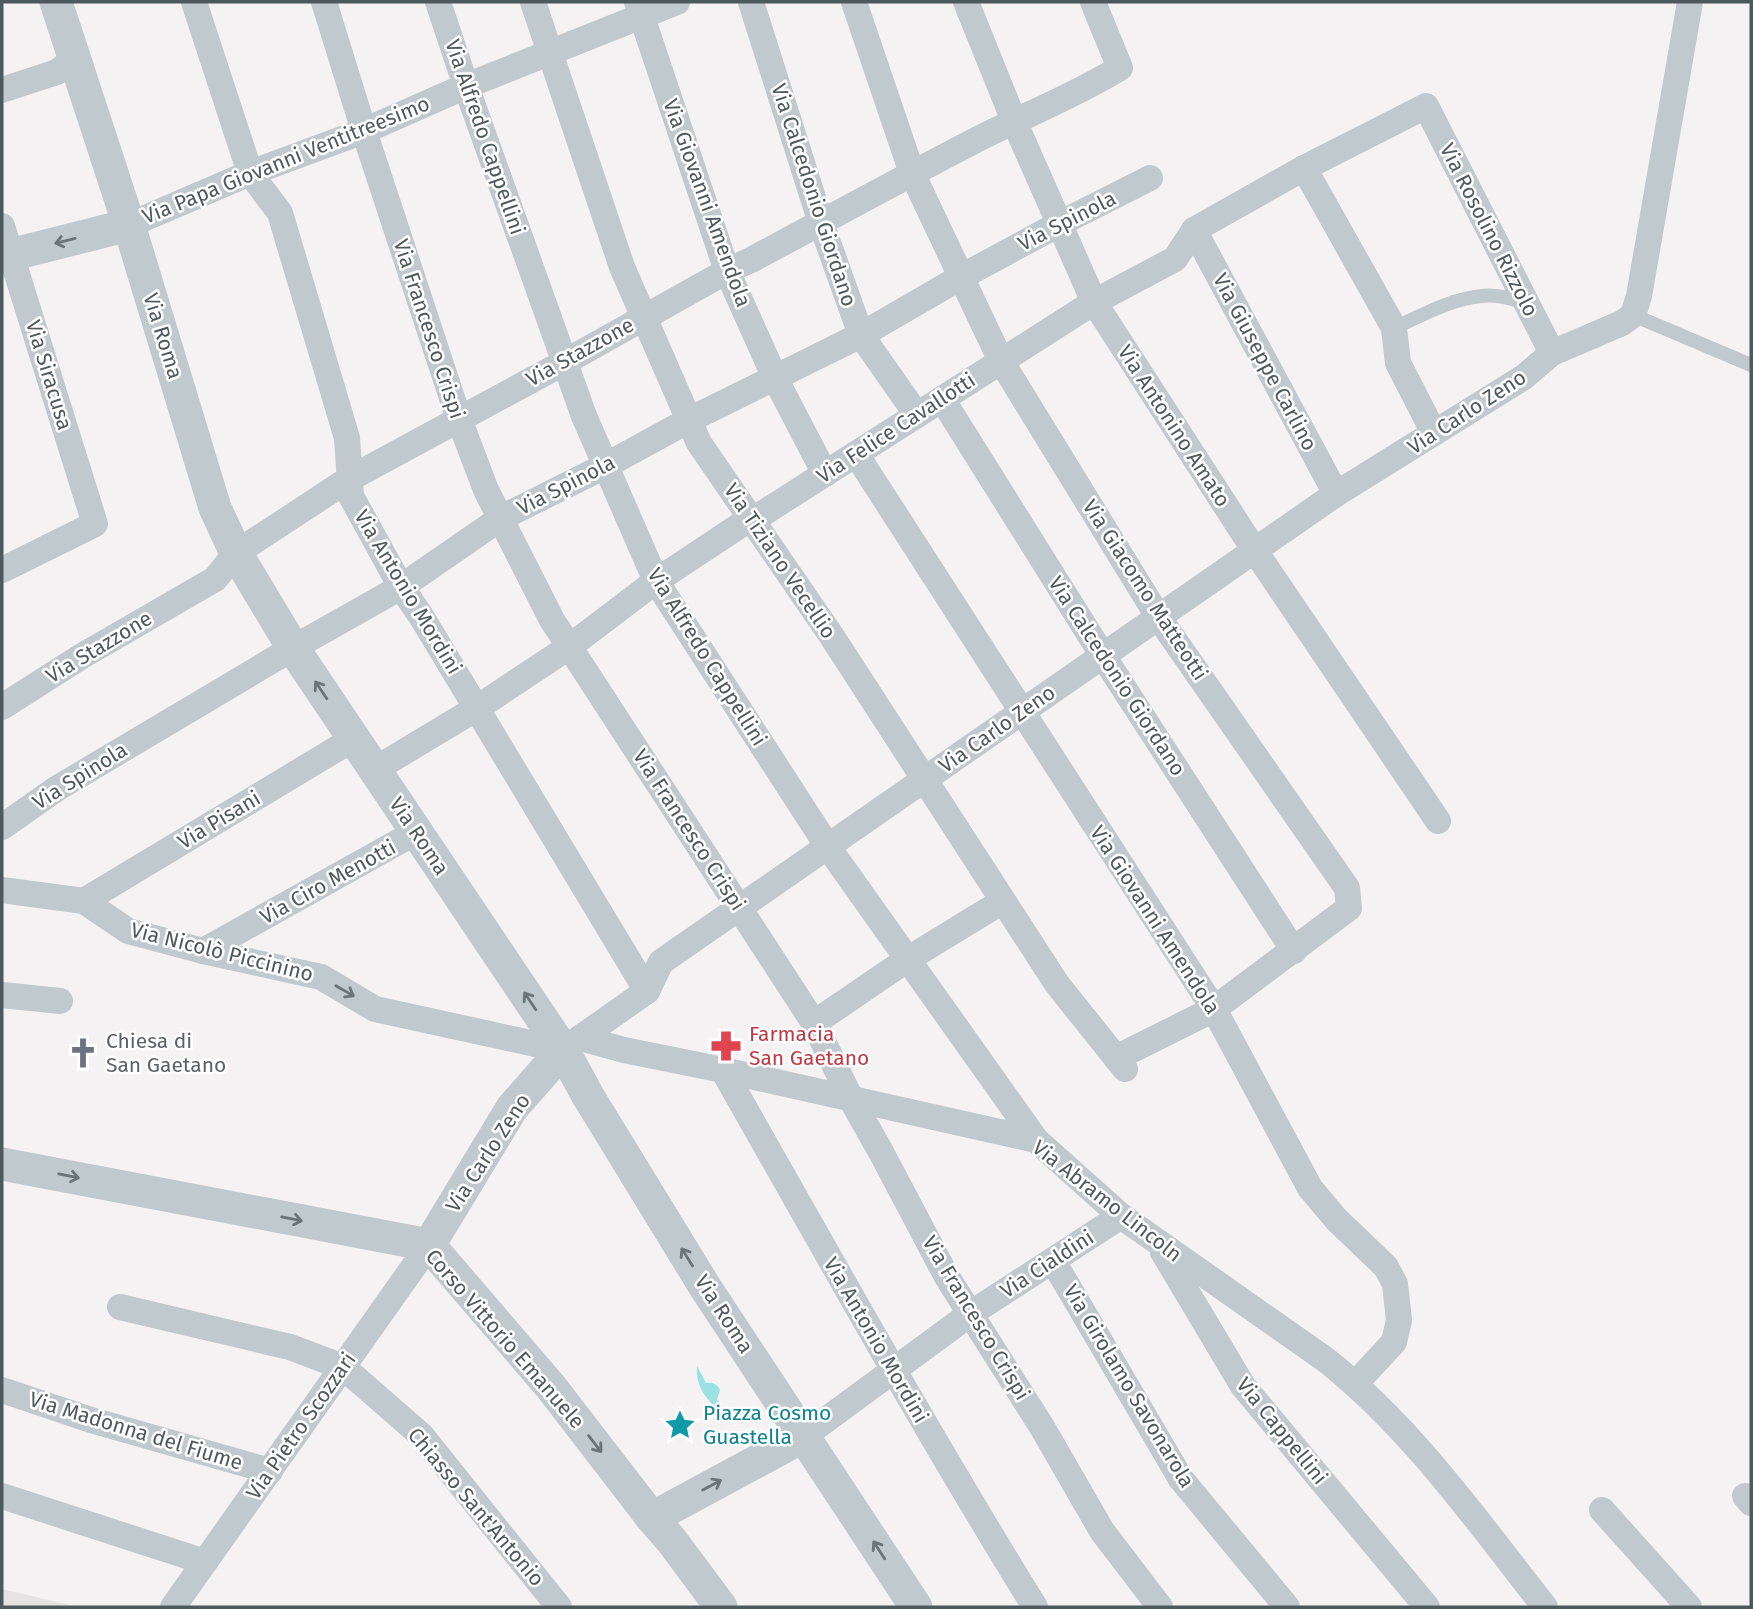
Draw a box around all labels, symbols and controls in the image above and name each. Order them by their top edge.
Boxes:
street label: Via Alfredo Cappellini [439,36,531,238]
street label: Via Calcedonio Giordano [766,80,862,310]
street label: Via Papa Giovanni Ventitreesimo [139,90,433,230]
street label: Via Giovanni Amendola [657,95,757,311]
street label: Via Rosolino Rizzolo [1434,139,1544,321]
street label: Via Spinola [1014,185,1120,257]
one-way arrow [54,235,77,248]
street label: Via Francesco Crispi [388,236,470,422]
street label: Via Giuseppe Carlino [1207,269,1323,455]
street label: Via Roma [138,290,188,382]
street label: Via Stazzone [522,312,638,392]
street label: Via Siracusa [20,317,78,433]
street label: Via Antonino Amato [1112,340,1236,512]
street label: Via Carlo Zeno [1403,364,1531,460]
street label: Via Felice Cavallotti [812,367,980,489]
street label: Via Spinola [513,449,619,521]
street label: Via Tiziano Vecellio [718,478,842,644]
street label: Via Giacomo Matteotti [1077,495,1213,685]
street label: Via Antonio Mordini [349,505,467,679]
street label: Via Alfredo Cappellini [642,563,772,751]
street label: Via Calcedonio Giordano [1043,571,1191,781]
street label: Via Stazzone [41,605,157,689]
street label: Via Carlo Zeno [934,679,1060,779]
one-way arrow [314,681,328,700]
street label: Via Spinola [28,737,132,815]
street label: Via Francesco Crispi [627,744,751,916]
street label: Via Pisani [173,785,265,855]
street label: Via Roma [383,792,455,880]
street label: Via Giovanni Amendola [1084,821,1226,1019]
street label: Via Ciro Menotti [256,834,400,930]
street label: Via Nicolò Piccinino [128,917,316,987]
one-way arrow [334,984,354,998]
one-way arrow [523,992,537,1011]
place label: Farmacia San Gaetano [749,1021,869,1071]
place label: Chiesa di San Gaetano [106,1028,226,1078]
pharmacy icon: Farmacia San Gaetano [709,1029,743,1063]
church icon: Chiesa di San Gaetano [66,1036,100,1070]
street label: Via Carlo Zeno [440,1089,536,1217]
street label: Via Abramo Lincoln [1027,1134,1187,1268]
one-way arrow [57,1170,80,1184]
one-way arrow [280,1213,303,1226]
street label: Via Cialdini [995,1224,1099,1304]
street label: Via Francesco Crispi [917,1231,1035,1405]
street label: Corso Vittorio Emanuele [420,1244,590,1434]
one-way arrow [680,1248,694,1268]
street label: Via Antonio Mordini [818,1252,934,1428]
street label: Via Roma [689,1270,759,1358]
street label: Via Girolamo Savonarola [1058,1280,1200,1492]
street label: Via Pietro Scozzari [241,1347,361,1505]
street label: Via Cappellini [1231,1372,1333,1490]
street label: Via Madonna del Fiume [26,1386,246,1476]
place label: Piazza Cosmo Guastella [703,1400,831,1450]
place icon: Piazza Cosmo Guastella [663,1408,697,1442]
street label: Chiasso Sant'Antonio [402,1422,550,1592]
one-way arrow [588,1435,603,1453]
one-way arrow [701,1478,721,1492]
one-way arrow [871,1541,886,1560]

